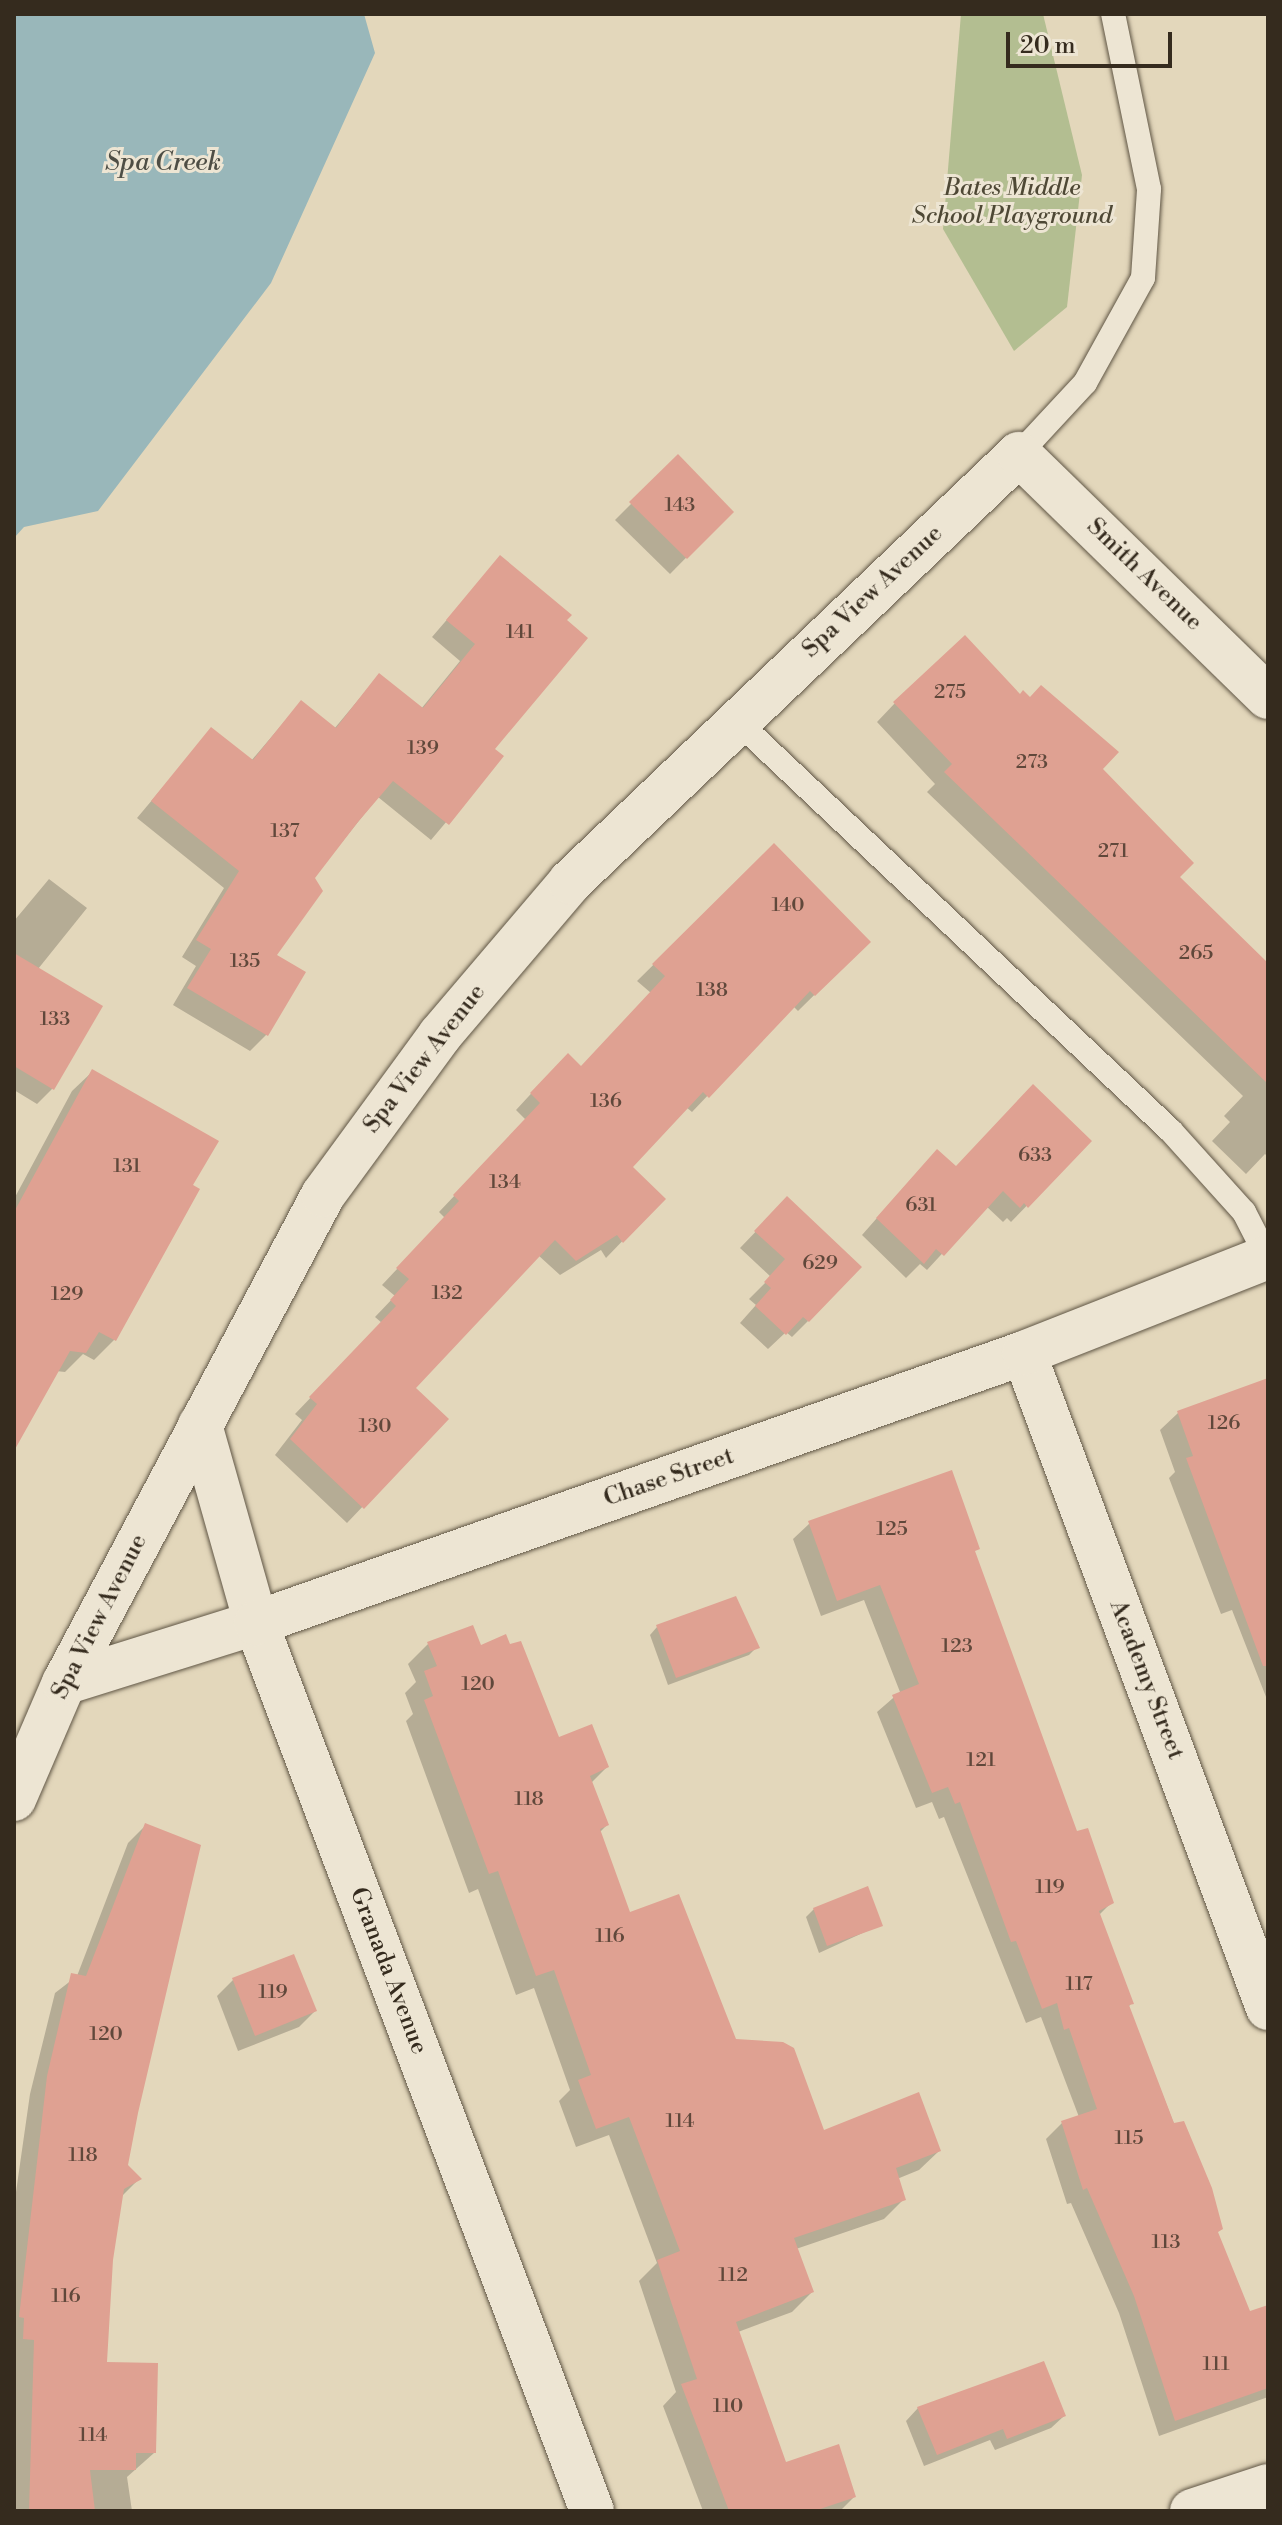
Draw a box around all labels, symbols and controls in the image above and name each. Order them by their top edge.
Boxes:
scale bar [1010,16,1176,66]
text: 20 m [1020,31,1076,61]
water label: Spa Creek [105,147,221,179]
park label: Bates Middle School Playground [912,175,1112,231]
house number: 143 [665,493,695,517]
street label: Smith Avenue [1080,513,1208,637]
street label: Spa View Avenue [797,520,949,664]
house number: 141 [506,620,534,644]
house number: 275 [934,680,966,704]
house number: 139 [407,736,439,760]
house number: 273 [1016,750,1048,774]
house number: 137 [270,819,300,843]
house number: 271 [1098,839,1128,863]
house number: 140 [772,893,804,917]
house number: 265 [1179,941,1213,965]
house number: 135 [230,949,260,973]
house number: 138 [696,978,728,1002]
street label: Spa View Avenue [358,979,492,1139]
house number: 133 [40,1007,70,1031]
house number: 136 [590,1089,622,1113]
house number: 633 [1018,1143,1052,1167]
house number: 131 [113,1154,141,1178]
house number: 134 [489,1170,521,1194]
house number: 631 [905,1193,937,1217]
house number: 629 [802,1251,838,1275]
house number: 132 [431,1281,463,1305]
house number: 129 [51,1282,83,1306]
house number: 126 [1208,1411,1240,1435]
house number: 130 [359,1414,391,1438]
street label: Chase Street [600,1442,738,1514]
house number: 125 [876,1517,908,1541]
street label: Spa View Avenue [46,1530,154,1704]
street label: Academy Street [1102,1596,1190,1764]
house number: 123 [941,1634,973,1658]
house number: 120 [461,1672,495,1696]
house number: 121 [966,1748,996,1772]
house number: 118 [514,1787,544,1811]
house number: 119 [1035,1875,1065,1899]
street label: Granada Avenue [343,1884,433,2058]
house number: 116 [595,1924,625,1948]
house number: 117 [1066,1972,1092,1996]
house number: 119 [258,1980,288,2004]
house number: 120 [89,2022,123,2046]
house number: 114 [666,2109,694,2133]
house number: 115 [1115,2126,1143,2150]
house number: 118 [68,2143,98,2167]
house number: 113 [1152,2230,1180,2254]
house number: 112 [718,2263,748,2287]
house number: 116 [51,2284,81,2308]
house number: 111 [1202,2352,1230,2376]
house number: 110 [713,2394,743,2418]
house number: 114 [79,2423,107,2447]

